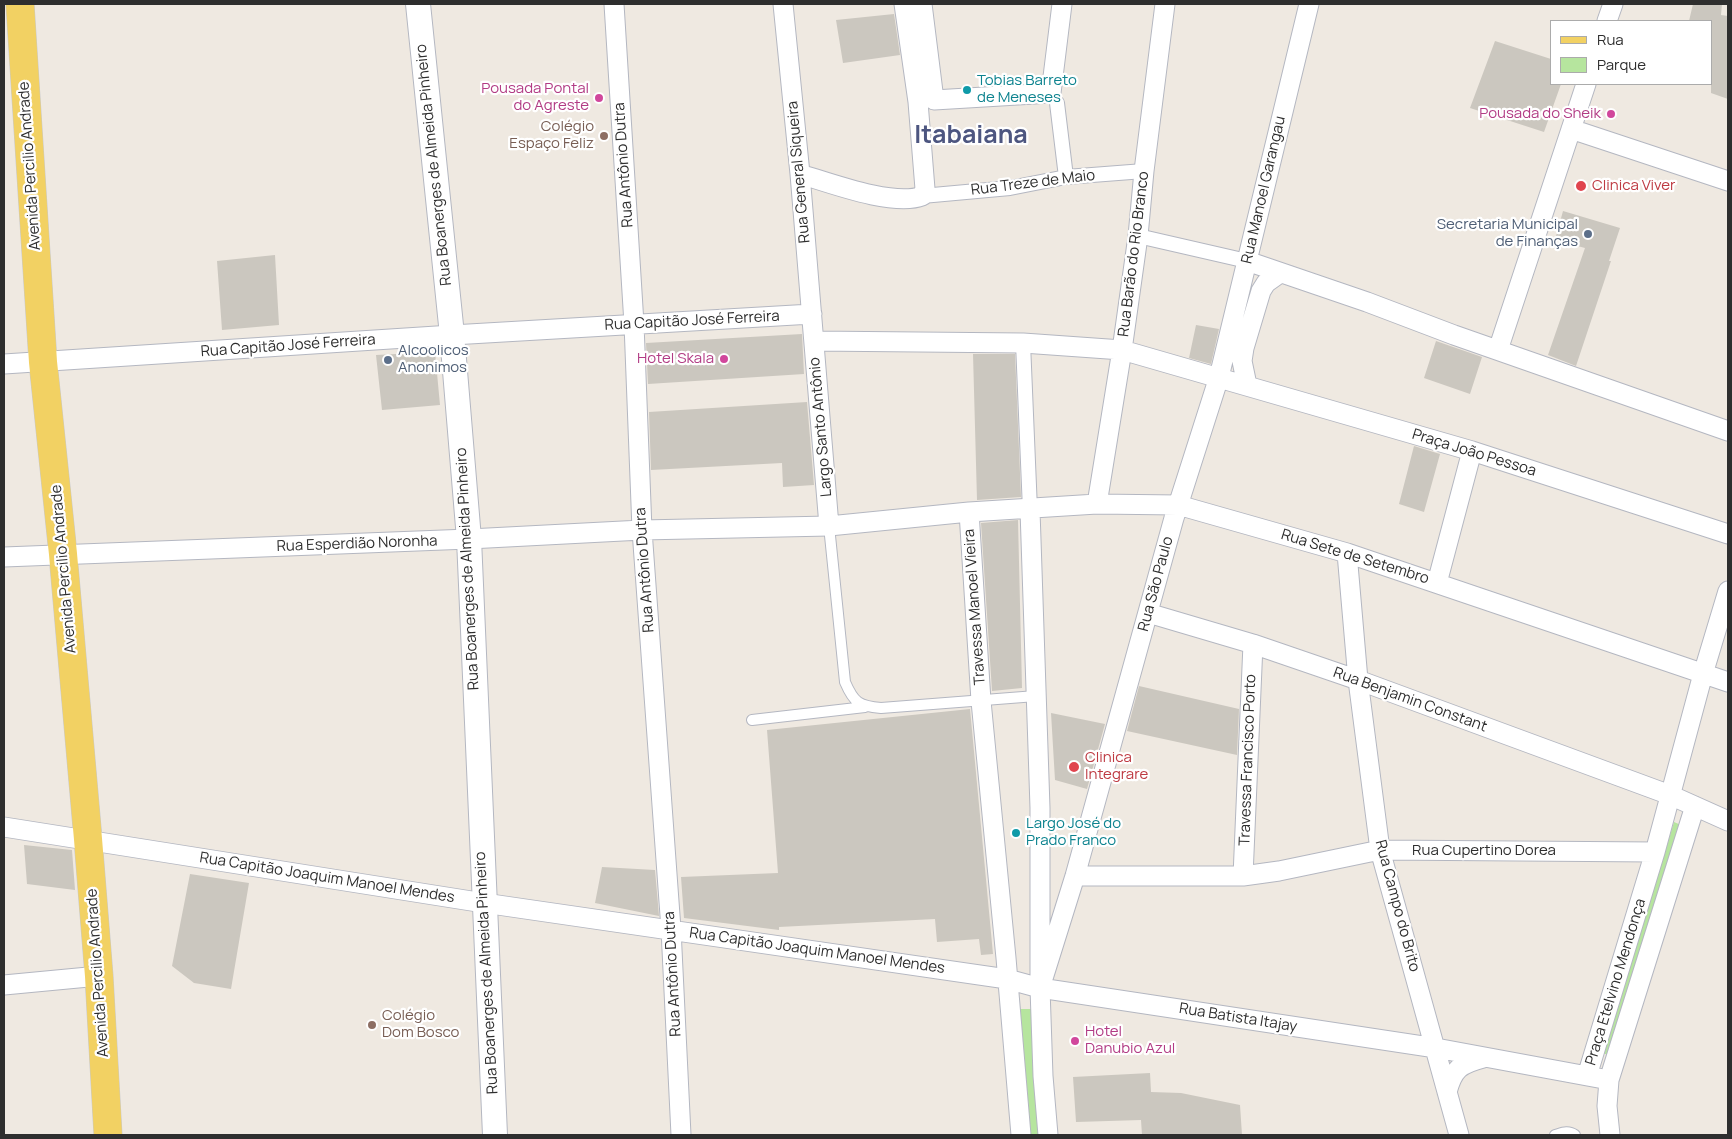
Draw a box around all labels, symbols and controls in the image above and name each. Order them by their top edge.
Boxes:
legend [1550,20,1712,85]
text: Rua [1597,29,1624,50]
street label: Rua Boanerges de Almeida Pinheiro [412,43,456,287]
text: Parque [1597,54,1646,75]
place label: Tobias Barreto de Meneses [977,72,1077,107]
place label: Pousada Pontal do Agreste [481,80,589,115]
street label: Avenida Percilio Andrade [15,81,45,251]
marker: Tobias Barreto de Meneses [961,84,973,96]
marker: Pousada Pontal do Agreste [593,92,605,104]
street label: Rua General Siqueira [784,100,814,244]
street label: Rua Antônio Dutra [611,102,637,228]
place label: Pousada do Sheik [1479,105,1601,123]
marker: Pousada do Sheik [1605,108,1617,120]
street label: Rua Manoel Garangau [1238,114,1290,266]
place label: Colégio Espaço Feliz [509,118,594,153]
district label: Itabaiana [914,121,1028,151]
marker: Colégio Espaço Feliz [598,130,610,142]
street label: Rua Treze de Maio [970,166,1096,200]
street label: Rua Barão do Rio Branco [1115,170,1153,338]
place label: Clinica Viver [1592,177,1675,195]
marker: Clinica Viver [1574,179,1588,193]
place label: Secretaria Municipal de Finanças [1437,216,1578,251]
marker: Secretaria Municipal de Finanças [1582,228,1594,240]
street label: Rua Capitão José Ferreira [604,307,780,335]
street label: Rua Capitão José Ferreira [200,331,376,361]
place label: Alcoolicos Anonimos [398,342,469,377]
place label: Hotel Skala [637,350,714,368]
marker: Hotel Skala [718,353,730,365]
marker: Alcoolicos Anonimos [382,354,394,366]
street label: Largo Santo Antônio [806,356,836,498]
street label: Praça João Pessoa [1410,426,1538,480]
street label: Rua Boanerges de Almeida Pinheiro [453,447,483,691]
street label: Avenida Percilio Andrade [48,484,80,654]
street label: Rua Antônio Dutra [632,507,658,633]
street label: Rua Sete de Setembro [1279,526,1431,588]
street label: Travessa Manoel Vieira [961,528,989,686]
street label: Rua Esperdião Noronha [276,532,438,556]
street label: Rua São Paulo [1135,535,1177,633]
street label: Rua Benjamin Constant [1331,664,1489,736]
street label: Travessa Francisco Porto [1236,674,1260,846]
place label: Clinica Integrare [1085,749,1148,784]
marker: Clinica Integrare [1067,760,1081,774]
place label: Largo José do Prado Franco [1026,815,1121,850]
marker: Largo José do Prado Franco [1010,827,1022,839]
street label: Rua Campo do Brito [1371,838,1423,974]
street label: Rua Cupertino Dorea [1412,842,1556,860]
street label: Rua Capitão Joaquim Manoel Mendes [198,849,456,907]
street label: Rua Boanerges de Almeida Pinheiro [472,851,502,1095]
street label: Avenida Percilio Andrade [83,888,113,1058]
street label: Praça Etelvino Mendonça [1582,896,1650,1068]
street label: Rua Antônio Dutra [661,911,685,1037]
street label: Rua Capitão Joaquim Manoel Mendes [688,924,946,978]
street label: Rua Batista Itajay [1178,1000,1298,1036]
place label: Colégio Dom Bosco [382,1007,459,1042]
marker: Colégio Dom Bosco [366,1019,378,1031]
place label: Hotel Danubio Azul [1085,1023,1175,1058]
marker: Hotel Danubio Azul [1069,1035,1081,1047]

